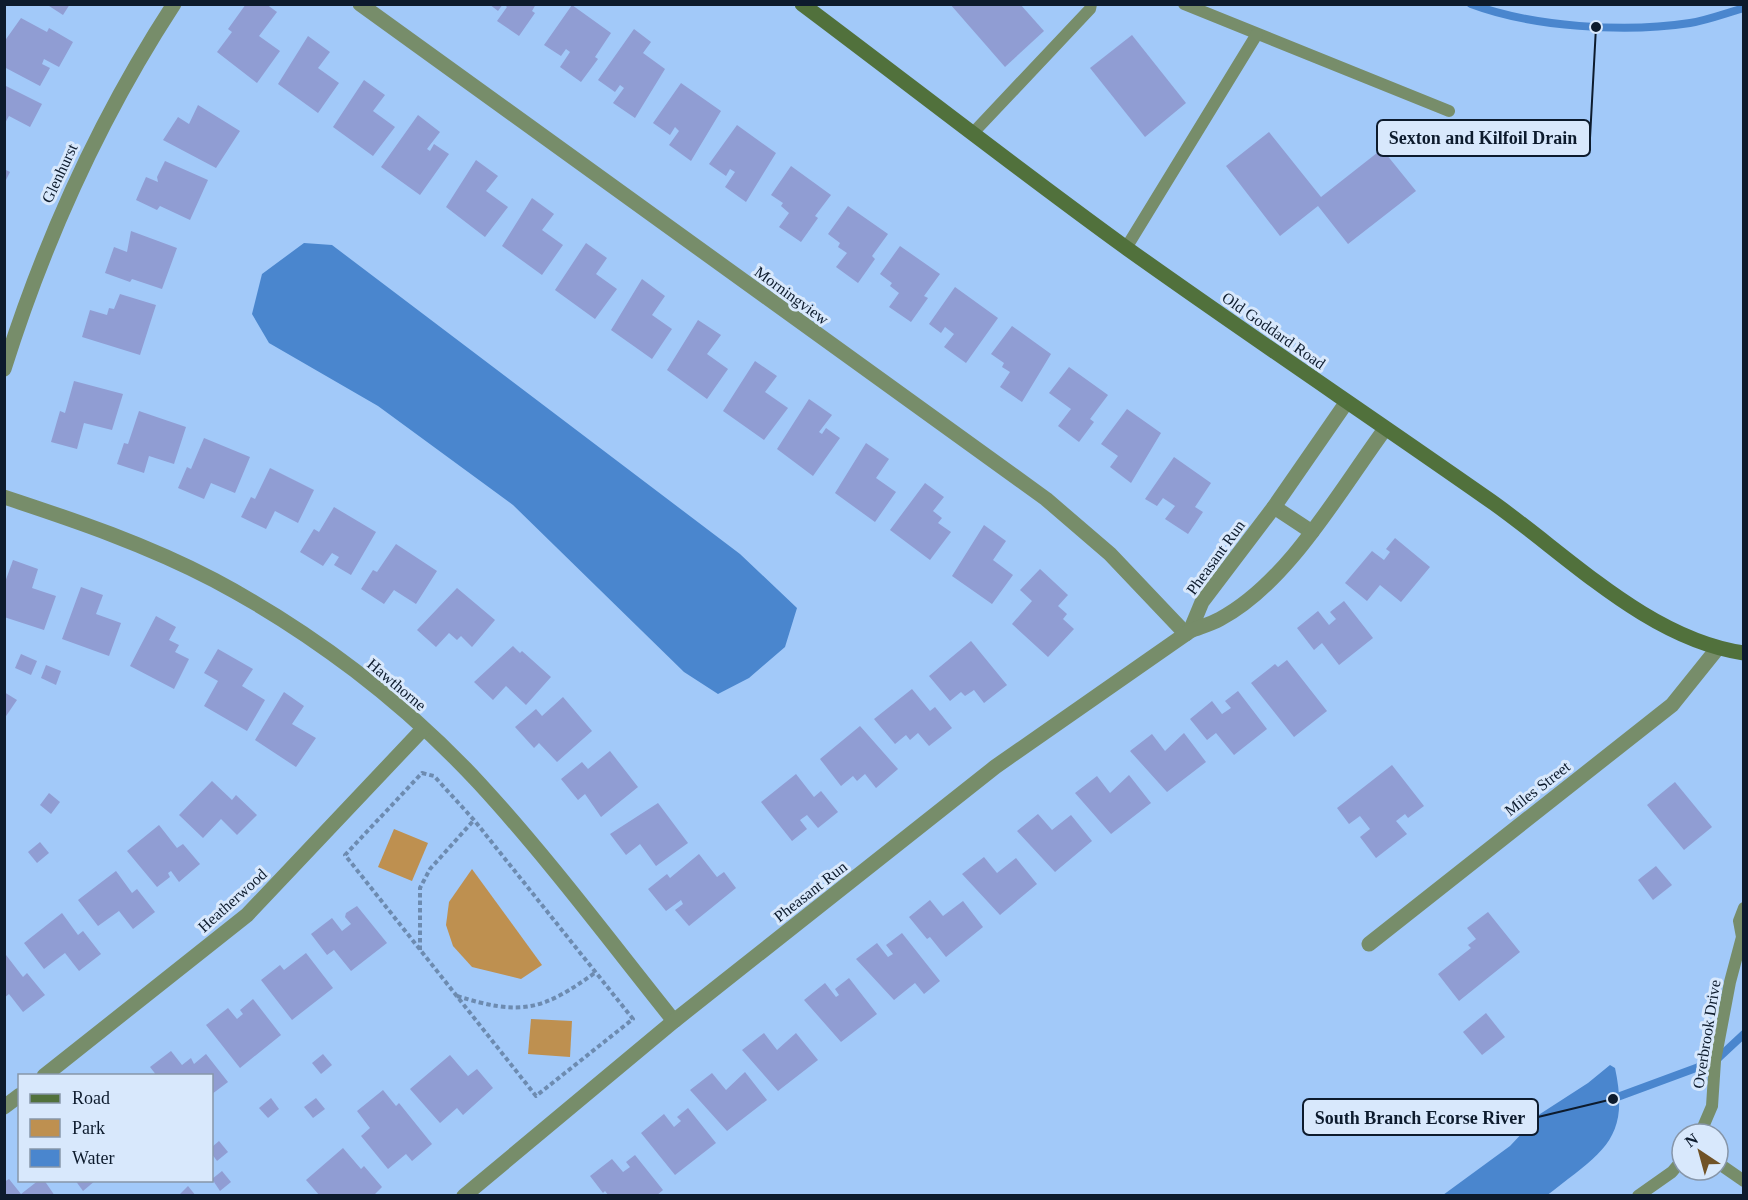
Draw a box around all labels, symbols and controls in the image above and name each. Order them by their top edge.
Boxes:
callout: Sexton and Kilfoil Drain [1377,120,1590,156]
text: Sexton and Kilfoil Drain [1389,128,1577,148]
street label: Glenhurst [38,141,81,205]
street label: Morningview [751,263,832,329]
street label: Old Goddard Road [1219,289,1328,372]
street label: Pheasant Run [1183,517,1248,598]
street label: Hawthorne [364,655,429,714]
street label: Miles Street [1501,757,1574,819]
street label: Pheasant Run [771,858,850,925]
street label: Heatherwood [195,865,270,936]
street label: Overbrook Drive [1690,979,1723,1090]
legend [18,1074,213,1182]
text: Road [72,1088,110,1108]
callout: South Branch Ecorse River [1303,1099,1538,1135]
text: South Branch Ecorse River [1315,1108,1525,1128]
text: Park [72,1118,105,1138]
north arrow [1670,1122,1730,1182]
text: N [1682,1130,1702,1151]
text: Water [72,1148,115,1168]

